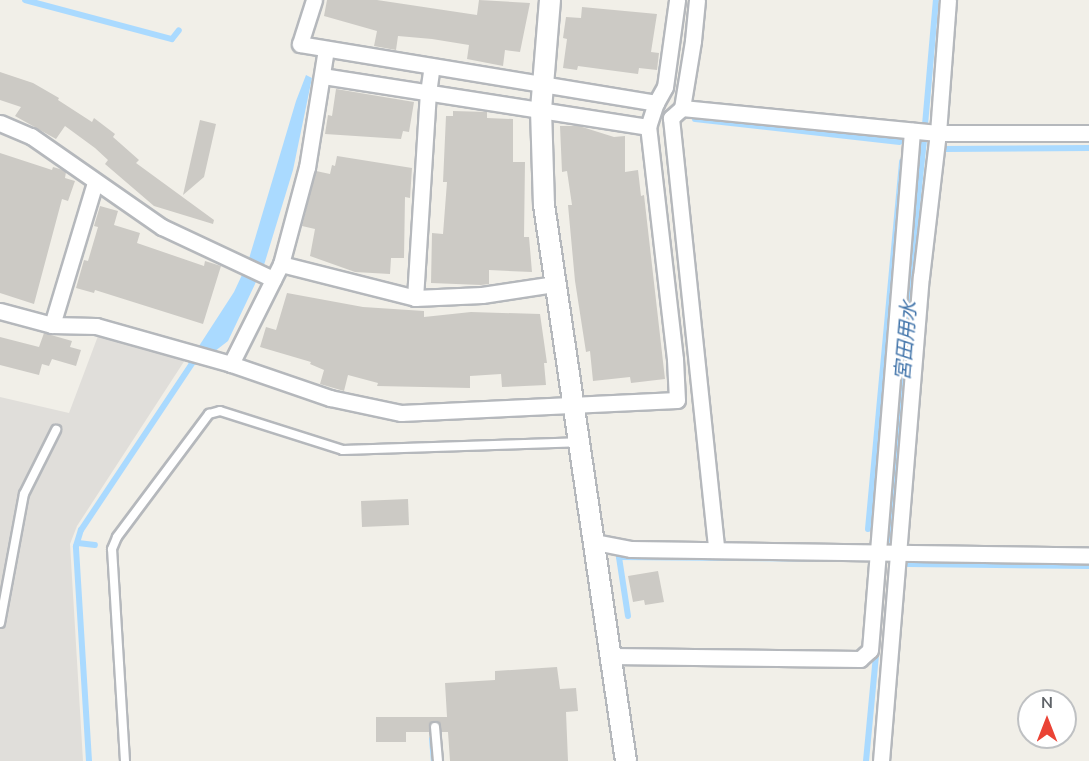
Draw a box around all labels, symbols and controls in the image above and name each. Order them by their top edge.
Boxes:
water label: 宮田用水 [891,300,921,382]
north arrow [1017,689,1077,749]
text: N [1041,692,1053,714]

